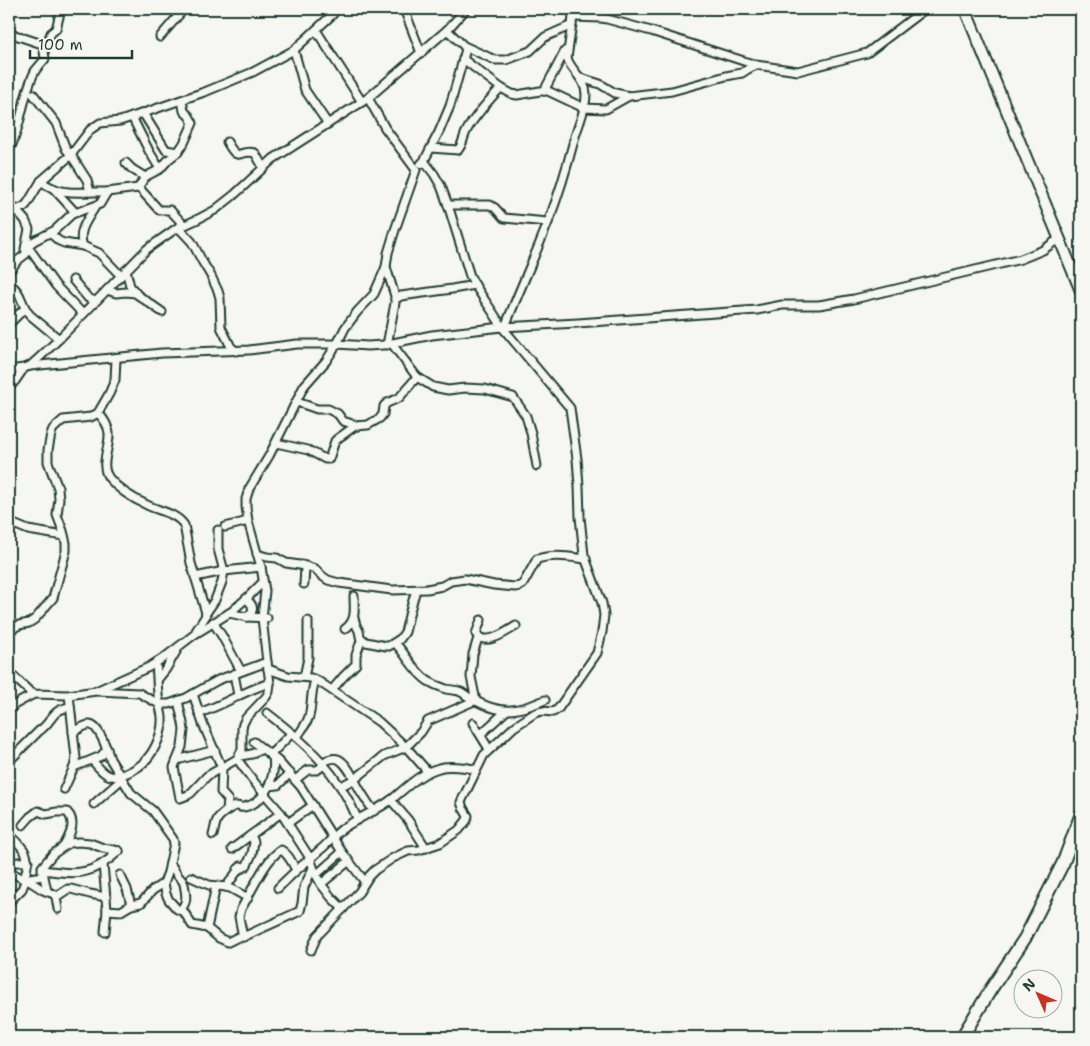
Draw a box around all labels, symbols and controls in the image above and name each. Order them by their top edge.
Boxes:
scale bar [30,28,132,60]
text: 100 m [38,35,83,55]
north arrow [1012,968,1062,1018]
text: N [1019,975,1039,995]

